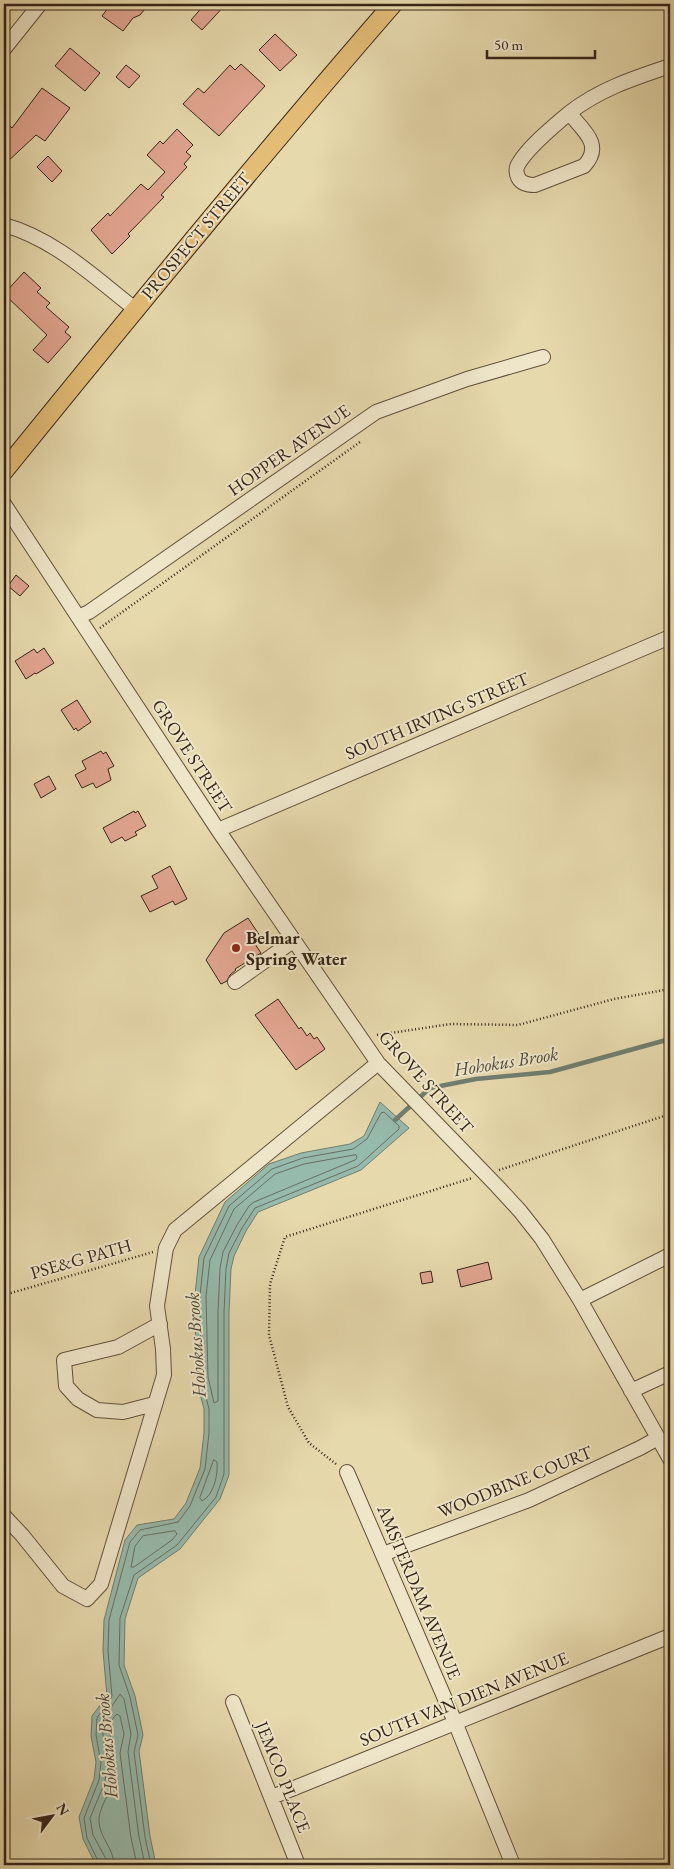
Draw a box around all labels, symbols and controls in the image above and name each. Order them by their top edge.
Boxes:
scale bar [487,28,594,60]
text: 50 m [494,35,523,54]
street label: PROSPECT STREET [136,167,256,304]
street label: HOPPER AVENUE [223,399,355,500]
street label: SOUTH IRVING STREET [341,666,533,765]
street label: GROVE STREET [147,695,238,818]
place label: Belmar Spring Water [246,926,348,970]
marker: Belmar Spring Water [230,942,242,954]
street label: GROVE STREET [374,1025,479,1139]
water label: Hohokus Brook [451,1041,560,1082]
street label: PSE&G PATH [27,1233,134,1284]
water label: Hohokus Brook [179,1291,212,1399]
street label: WOODBINE COURT [434,1440,596,1523]
street label: AMSTERDAM AVENUE [372,1500,467,1682]
street label: SOUTH VAN DIEN AVENUE [356,1646,572,1751]
water label: Hohokus Brook [89,1692,124,1801]
street label: JEMCO PLACE [250,1716,316,1836]
north arrow [28,1792,78,1842]
text: N [52,1800,74,1819]

